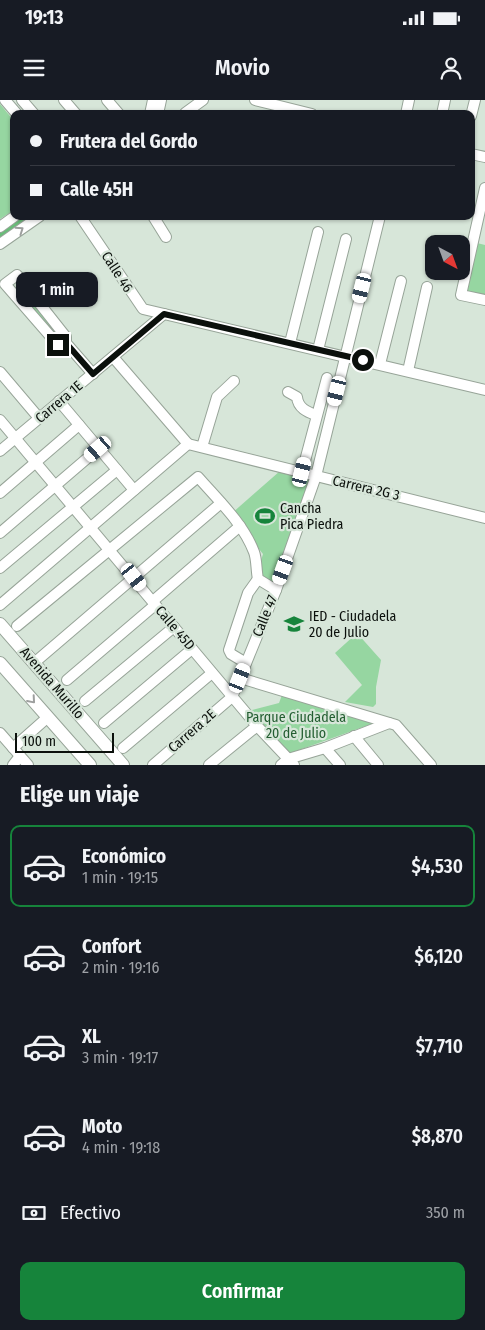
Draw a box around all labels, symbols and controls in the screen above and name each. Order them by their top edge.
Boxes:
text: 19:13 [25,6,64,29]
icon: menu [20,54,48,82]
text: Movio [215,54,270,81]
icon: person [437,54,465,82]
text: Frutera del Gordo [60,130,198,153]
text: Calle 45H [60,178,133,201]
one-way arrow [14,227,24,236]
north arrow [425,235,470,280]
map controls [425,235,470,280]
street label: Calle 46 [98,249,136,296]
callout: 1 min [17,272,99,308]
car [351,272,372,304]
text: 1 min [40,280,74,299]
route end [47,334,69,356]
route start [352,349,374,371]
car [326,375,347,407]
street label: Carrera 1E [32,377,87,427]
car [81,433,114,465]
car [291,456,312,488]
street label: Carrera 2G 3 [331,472,401,504]
place label: Cancha Pica Piedra [280,500,344,533]
sports icon: Cancha Pica Piedra [254,505,276,527]
car [270,553,295,587]
car [118,561,149,593]
street label: Calle 47 [249,592,281,639]
street label: Calle 45D [152,602,198,654]
place label: IED - Ciudadela 20 de Julio [309,608,396,641]
school or university icon: IED - Ciudadela 20 de Julio [283,613,305,635]
street label: Avenida Murillo [16,644,88,722]
car [227,661,252,695]
one-way arrow [26,694,35,703]
street label: Carrera 2E [165,705,220,756]
park label: Parque Ciudadela 20 de Julio [246,709,346,742]
scale bar [15,730,114,753]
text: 100 m [22,733,56,750]
text: Elige un viaje [20,781,139,808]
icon: car [22,844,67,889]
text: Económico [82,845,166,868]
text: $4,530 [411,855,463,878]
text: 1 min · 19:15 [82,868,158,887]
icon: car [22,934,67,979]
text: Confort [82,935,142,958]
text: $6,120 [415,945,463,968]
text: 2 min · 19:16 [82,958,159,977]
icon: car [22,1024,67,1069]
text: XL [82,1025,101,1048]
text: $7,710 [416,1035,463,1058]
text: 3 min · 19:17 [82,1048,158,1067]
icon: car [22,1114,67,1159]
text: Moto [82,1115,122,1138]
text: $8,870 [412,1125,463,1148]
text: 4 min · 19:18 [82,1138,160,1157]
icon: cash [20,1199,48,1227]
text: Efectivo [60,1201,121,1224]
text: 350 m [426,1203,465,1222]
button: Confirmar [20,1262,465,1320]

